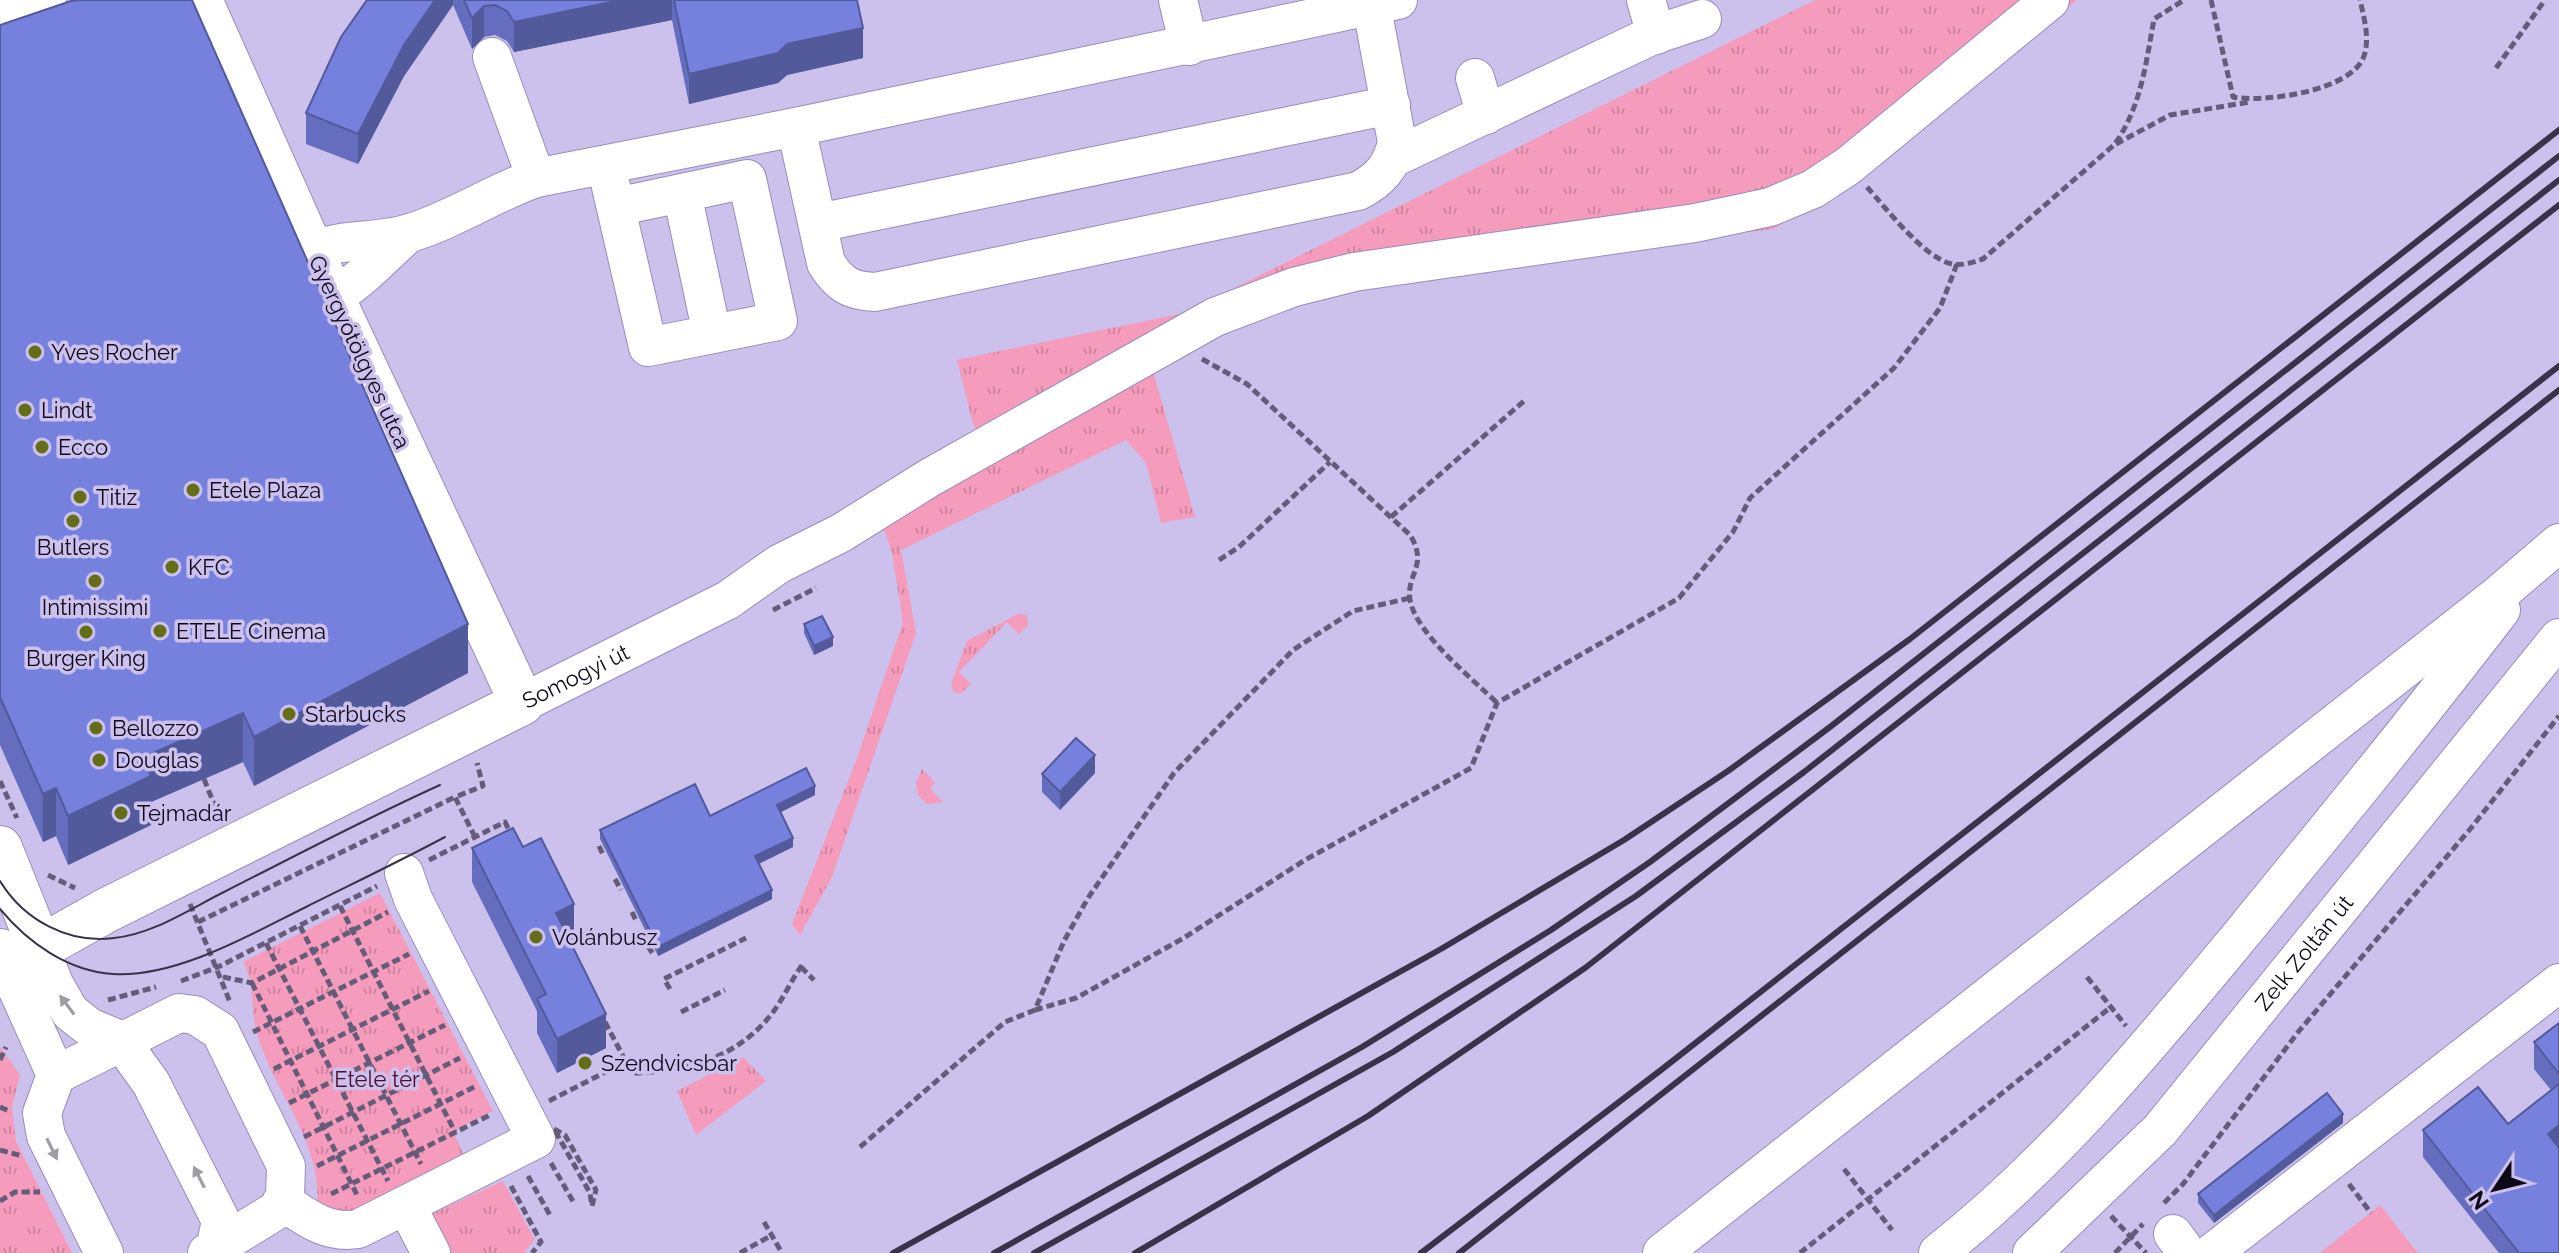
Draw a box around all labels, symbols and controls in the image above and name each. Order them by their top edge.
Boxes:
street label: Gyergyótölgyes utca [304,251,416,453]
place label: Yves Rocher [51,339,178,365]
marker: Yves Rocher [26,343,44,361]
place label: Lindt [41,397,93,423]
marker: Lindt [16,401,34,419]
place label: Ecco [58,434,108,460]
marker: Ecco [33,438,51,456]
place label: Etele Plaza [209,477,321,503]
marker: Etele Plaza [184,481,202,499]
place label: Titiz [96,484,137,510]
marker: Titiz [71,488,89,506]
marker: Butlers [64,512,82,530]
place label: Butlers [37,534,109,560]
place label: KFC [188,554,230,580]
marker: KFC [163,558,181,576]
marker: Intimissimi [86,572,104,590]
place label: Intimissimi [42,594,148,620]
place label: ETELE Cinema [176,618,326,644]
marker: ETELE Cinema [151,622,169,640]
marker: Burger King [77,623,95,641]
street label: Somogyi út [518,638,634,714]
place label: Burger King [26,645,146,671]
place label: Starbucks [305,701,406,727]
marker: Starbucks [280,705,298,723]
place label: Bellozzo [112,715,199,741]
marker: Bellozzo [87,719,105,737]
place label: Douglas [115,747,199,773]
marker: Douglas [90,751,108,769]
place label: Tejmadár [137,800,232,826]
marker: Tejmadár [112,804,130,822]
street label: Zelk Zoltán út [2250,889,2359,1015]
place label: Volánbusz [552,924,658,950]
marker: Volánbusz [527,928,545,946]
one-way arrow [60,995,76,1015]
place label: Szendvicsbar [601,1050,737,1076]
marker: Szendvicsbar [576,1054,594,1072]
park label: Etele tér [334,1066,420,1092]
one-way arrow [45,1137,59,1161]
north arrow [2455,1149,2535,1229]
one-way arrow [192,1165,205,1188]
text: N [2463,1186,2494,1215]

